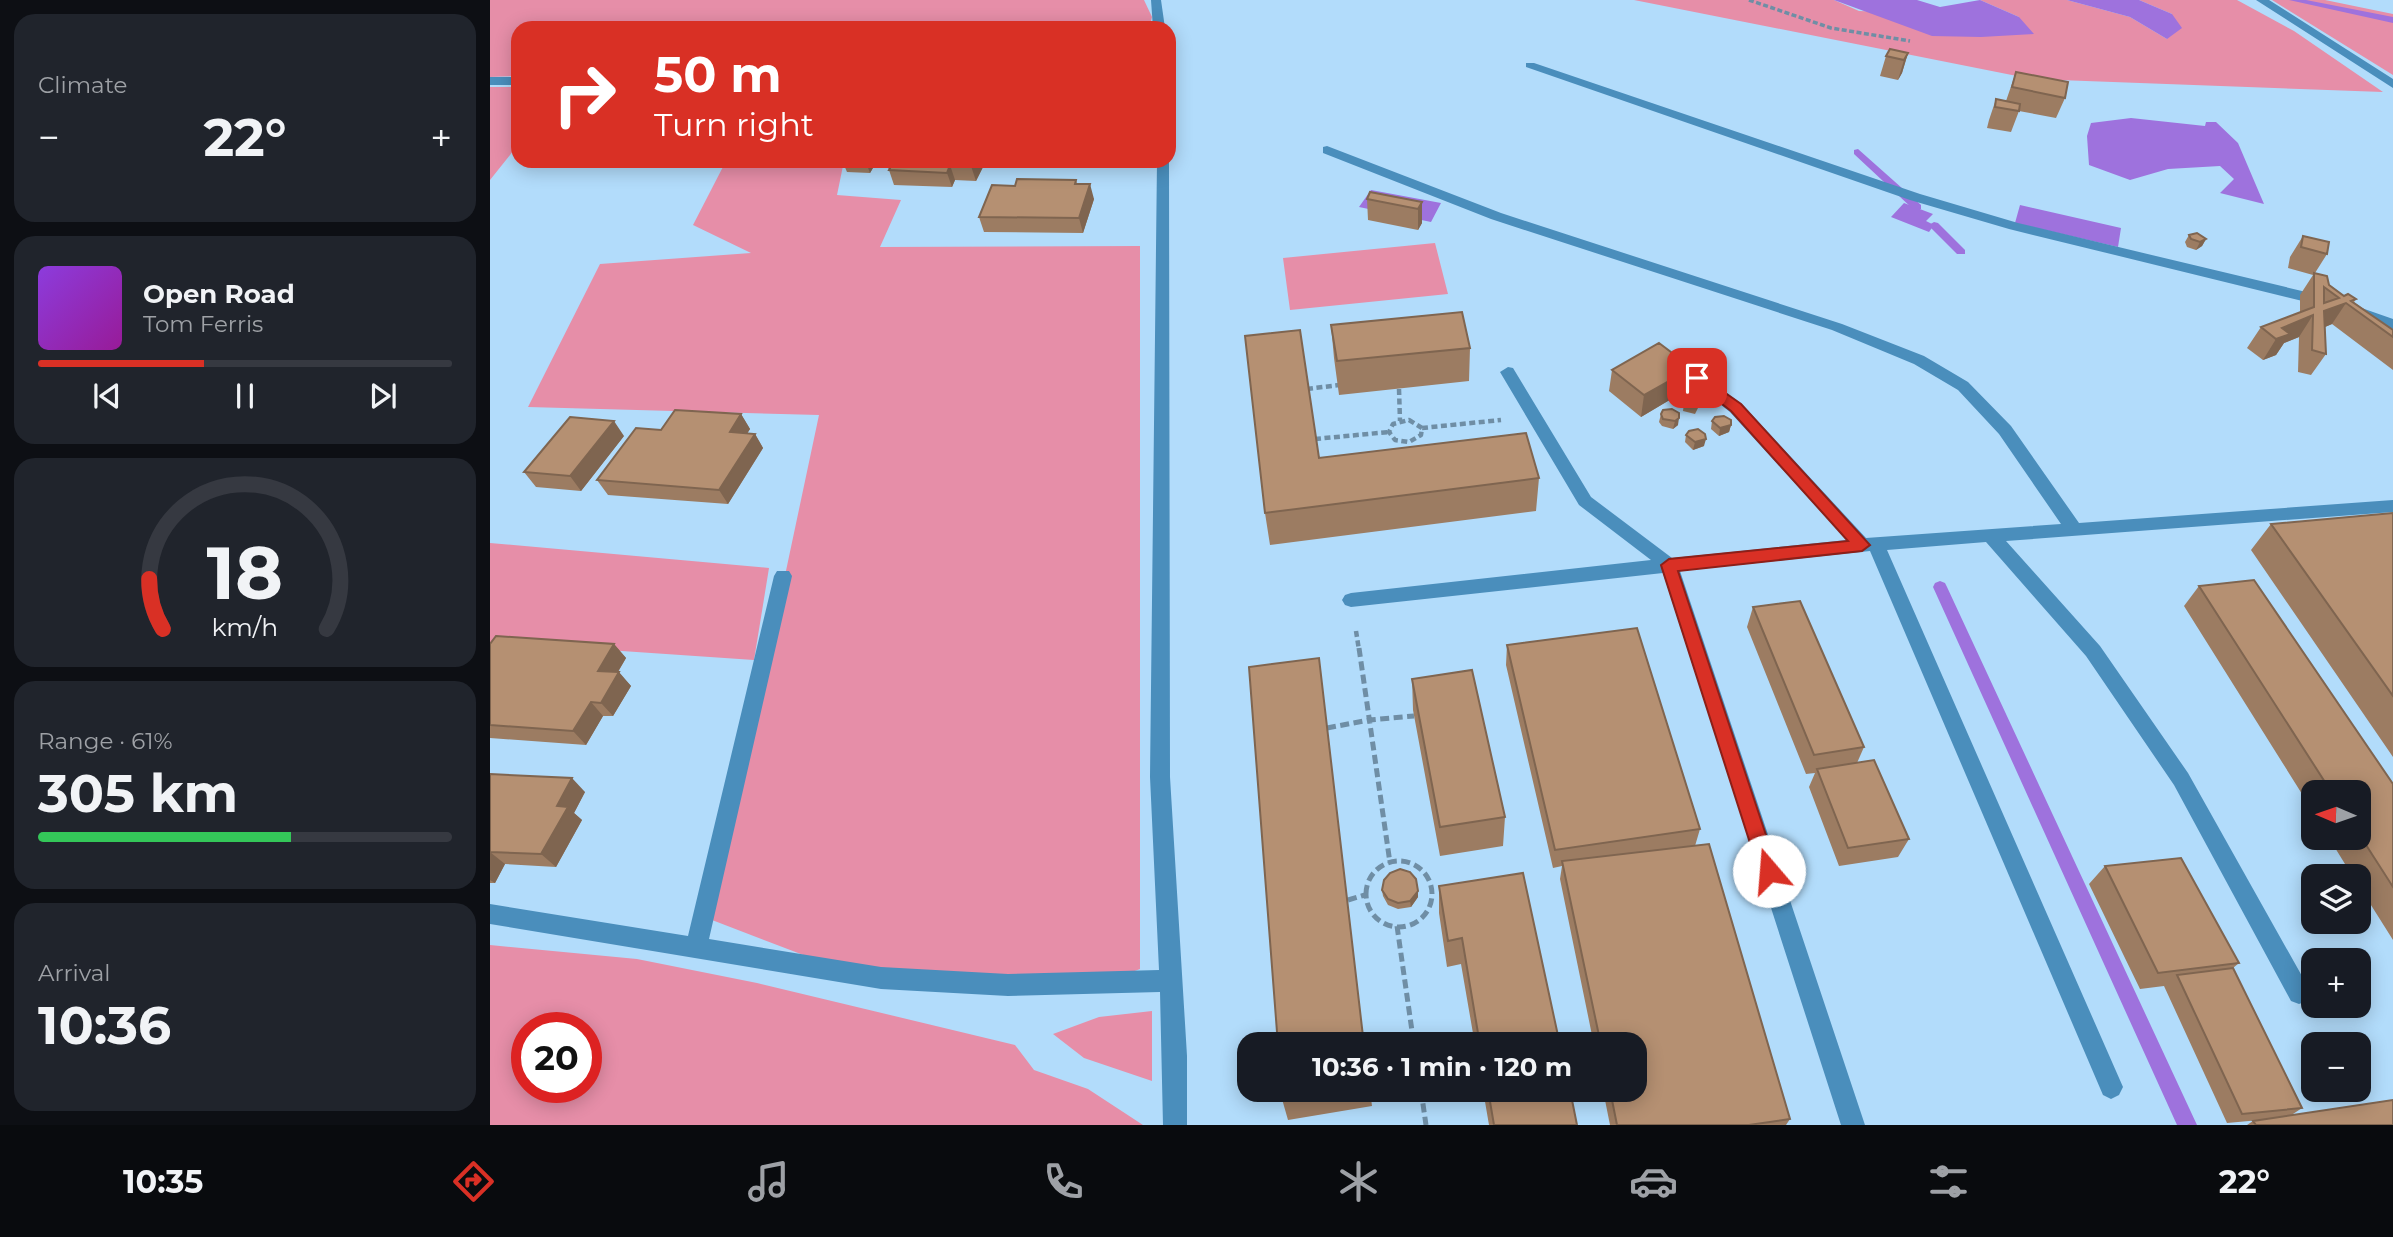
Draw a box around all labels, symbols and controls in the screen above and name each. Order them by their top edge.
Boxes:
text: 50 m [654,45,782,104]
icon: right [539,49,630,140]
text: Climate [38,71,127,99]
text: Turn right [654,105,814,144]
text: 22° [203,106,287,169]
text: − [38,114,60,161]
text: + [430,114,452,161]
text: Open Road [143,278,295,310]
text: Tom Ferris [143,310,263,338]
pin [1667,348,1727,408]
icon: arrive [1678,359,1716,397]
icon: previous [88,377,126,415]
icon: pause [226,377,264,415]
icon: next [364,377,402,415]
text: 18 [207,529,283,617]
text: km/h [212,611,278,641]
text: Range · 61% [38,727,173,755]
text: 305 km [38,762,238,825]
north arrow [2301,780,2371,850]
map controls [2301,780,2371,1102]
position arrow [1732,834,1806,908]
button: layers [2301,864,2371,934]
button: + [2301,948,2371,1018]
text: Arrival [38,959,111,987]
text: 10:36 [38,994,171,1057]
speed limit sign: 20 [511,1012,602,1103]
button: − [2301,1032,2371,1102]
text: 10:36 · 1 min · 120 m [1312,1051,1572,1083]
icon: directions [449,1157,498,1206]
icon: music [744,1157,793,1206]
icon: phone [1039,1157,1088,1206]
icon: climate [1334,1157,1383,1206]
icon: car [1629,1157,1678,1206]
icon: filters [1924,1157,1973,1206]
text: 10:35 [123,1162,203,1201]
text: 22° [2219,1162,2270,1201]

